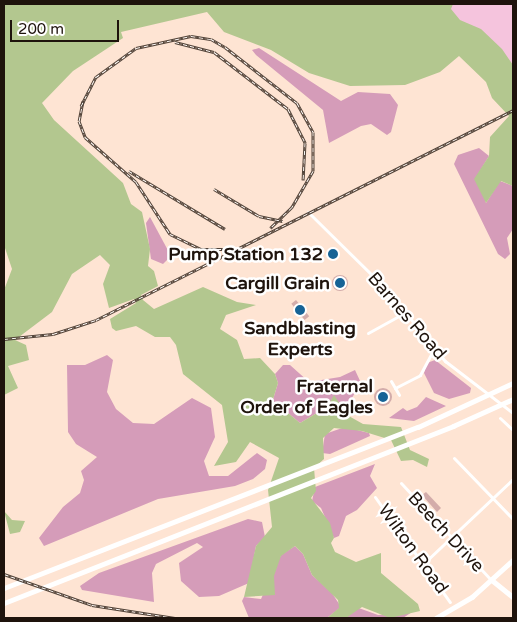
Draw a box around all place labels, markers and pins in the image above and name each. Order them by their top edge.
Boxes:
place label: Pump Station 132 [168,243,323,265]
marker: Pump Station 132 [327,248,339,260]
place label: Cargill Grain [225,272,330,294]
marker: Cargill Grain [334,277,346,289]
marker: Sandblasting Experts [294,304,306,316]
place label: Sandblasting Experts [244,318,356,360]
place label: Fraternal Order of Eagles [240,376,373,418]
marker: Fraternal Order of Eagles [377,391,389,403]

